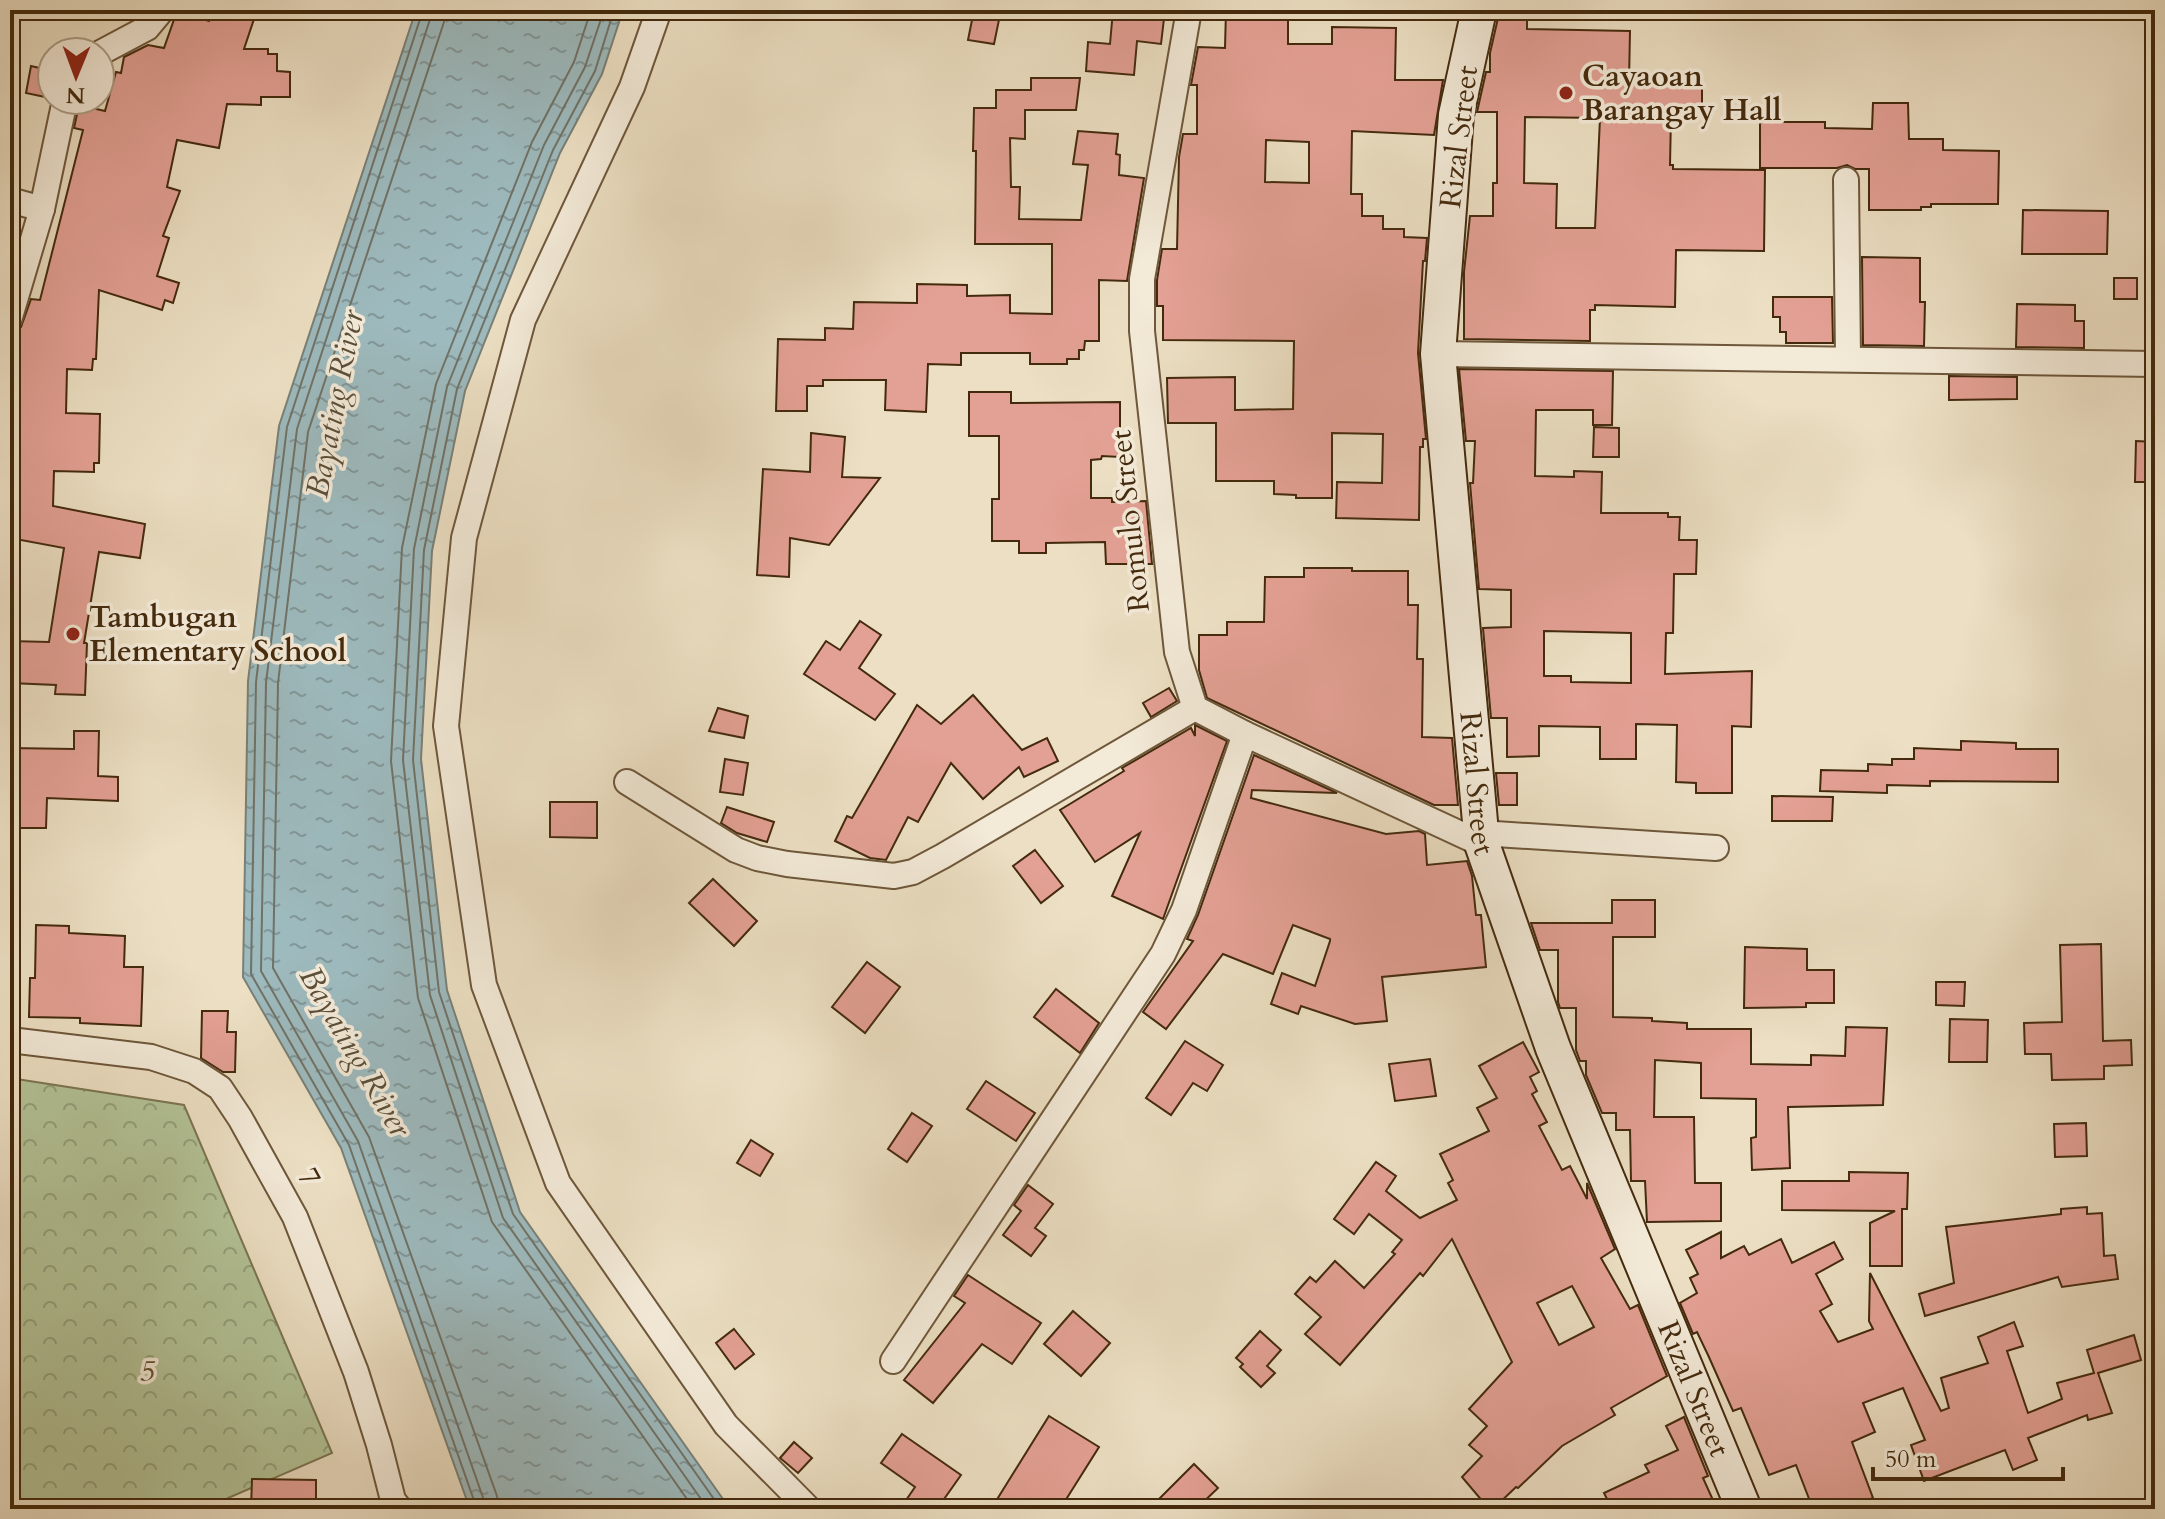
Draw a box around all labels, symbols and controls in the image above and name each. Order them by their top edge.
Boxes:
north arrow [36,36,116,116]
place label: Cayaoan Barangay Hall [1582,56,1782,131]
street label: Rizal Street [1430,63,1488,211]
text: N [66,80,85,110]
marker: Cayaoan Barangay Hall [1557,84,1575,102]
water label: Bayating River [295,305,375,502]
street label: Romulo Street [1100,427,1160,614]
place label: Tambugan Elementary School [89,597,347,672]
marker: Tambugan Elementary School [64,625,82,643]
street label: Rizal Street [1450,710,1505,861]
water label: Bayating River [288,959,422,1147]
street label: 7 [287,1160,331,1194]
street label: Rizal Street [1648,1315,1741,1463]
park label: 5 [139,1351,155,1392]
scale bar [1873,1431,2063,1481]
text: 50 m [1885,1443,1937,1476]

